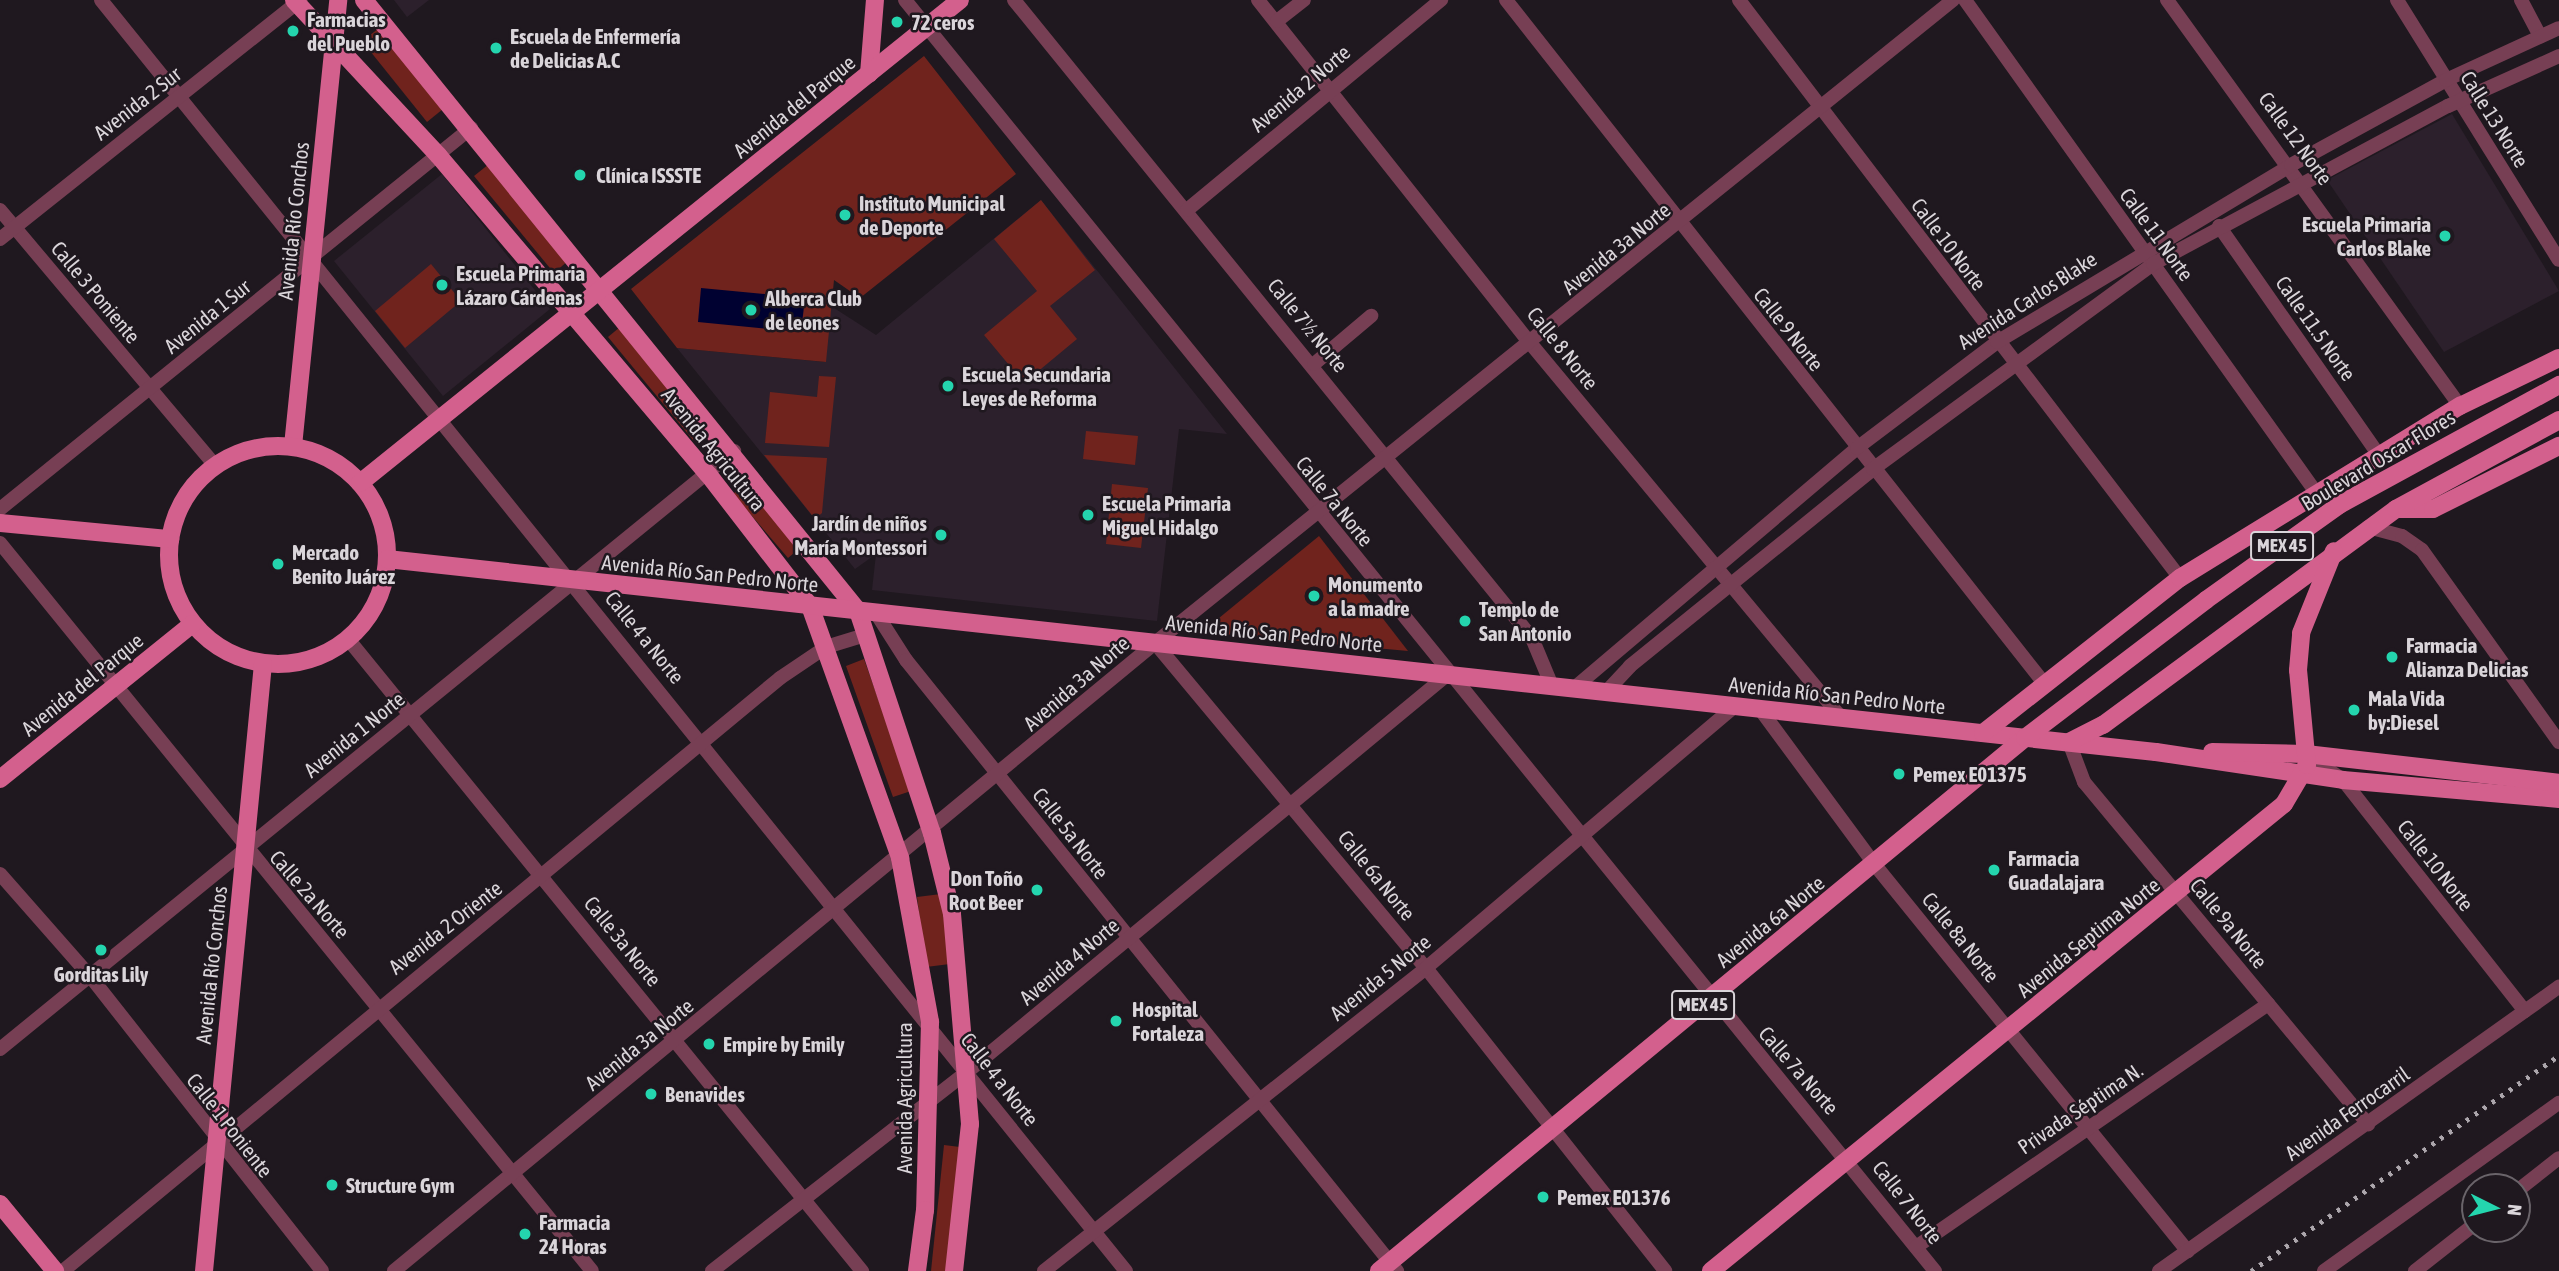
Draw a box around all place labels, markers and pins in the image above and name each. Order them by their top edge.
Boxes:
place label: Farmacias del Pueblo [307,6,390,56]
place label: 72 ceros [911,9,974,35]
marker: 72 ceros [889,14,905,30]
marker: Farmacias del Pueblo [285,23,301,39]
place label: Escuela de Enfermería de Delicias A.C [510,23,680,73]
marker: Escuela de Enfermería de Delicias A.C [488,40,504,56]
place label: Clínica ISSSTE [596,162,701,188]
marker: Clínica ISSSTE [570,165,590,185]
place label: Instituto Municipal de Deporte [859,190,1005,240]
marker: Instituto Municipal de Deporte [837,207,853,223]
place label: Escuela Primaria Carlos Blake [2302,211,2431,261]
marker: Escuela Primaria Carlos Blake [2437,228,2453,244]
place label: Escuela Primaria Lázaro Cárdenas [456,260,585,310]
marker: Escuela Primaria Lázaro Cárdenas [434,277,450,293]
place label: Alberca Club de leones [765,285,862,335]
marker: Alberca Club de leones [743,302,759,318]
place label: Escuela Secundaria Leyes de Reforma [962,361,1111,411]
marker: Escuela Secundaria Leyes de Reforma [940,378,956,394]
place label: Escuela Primaria Miguel Hidalgo [1102,490,1231,540]
marker: Escuela Primaria Miguel Hidalgo [1080,507,1096,523]
place label: Jardín de niños María Montessori [794,510,927,560]
marker: Jardín de niños María Montessori [933,527,949,543]
place label: Mercado Benito Juárez [292,539,395,589]
marker: Mercado Benito Juárez [270,556,286,572]
place label: Monumento a la madre [1328,571,1423,621]
marker: Monumento a la madre [1306,588,1322,604]
place label: Templo de San Antonio [1479,596,1572,646]
marker: Templo de San Antonio [1457,613,1473,629]
place label: Farmacia Alianza Delicias [2406,632,2528,682]
marker: Farmacia Alianza Delicias [2384,649,2400,665]
place label: Mala Vida by:Diesel [2368,685,2445,735]
marker: Mala Vida by:Diesel [2346,702,2362,718]
place label: Pemex E01375 [1913,761,2027,787]
marker: Pemex E01375 [1891,766,1907,782]
place label: Farmacia Guadalajara [2008,845,2104,895]
marker: Farmacia Guadalajara [1986,862,2002,878]
place label: Don Toño Root Beer [949,865,1023,915]
marker: Don Toño Root Beer [1029,882,1045,898]
marker: Gorditas Lily [93,942,109,958]
place label: Gorditas Lily [53,961,149,987]
place label: Hospital Fortaleza [1132,996,1204,1046]
marker: Hospital Fortaleza [1106,1011,1126,1031]
place label: Empire by Emily [723,1031,845,1057]
marker: Empire by Emily [701,1036,717,1052]
place label: Benavides [665,1081,745,1107]
marker: Benavides [643,1086,659,1102]
place label: Structure Gym [346,1172,455,1198]
marker: Structure Gym [324,1177,340,1193]
place label: Pemex E01376 [1557,1184,1671,1210]
marker: Pemex E01376 [1535,1189,1551,1205]
place label: Farmacia 24 Horas [539,1209,610,1259]
marker: Farmacia 24 Horas [517,1226,533,1242]

